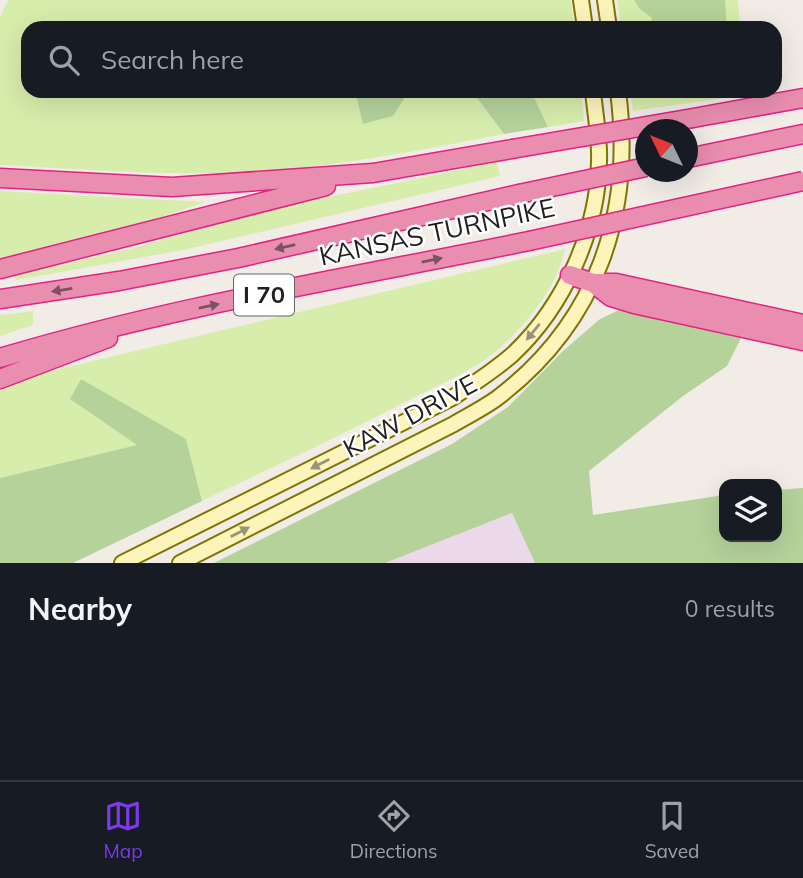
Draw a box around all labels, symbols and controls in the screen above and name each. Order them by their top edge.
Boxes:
search box [21,21,782,98]
icon: search [45,41,83,79]
text: Search here [101,43,244,76]
north arrow [635,119,698,182]
street label: KANSAS TURNPIKE [316,190,558,273]
one-way arrow [274,242,296,253]
one-way arrow [421,255,443,266]
road number: I 70 [234,274,294,316]
one-way arrow [51,285,73,296]
one-way arrow [198,301,220,312]
one-way arrow [525,322,540,340]
street label: KAW DRIVE [337,367,482,465]
one-way arrow [310,458,330,469]
map controls [719,479,782,542]
button: layers [719,479,782,542]
one-way arrow [231,527,251,539]
text: Nearby [28,590,132,628]
text: 0 results [685,594,775,623]
tab: Map [104,797,143,863]
tab: Directions [350,797,438,863]
tab: Saved [645,797,699,863]

